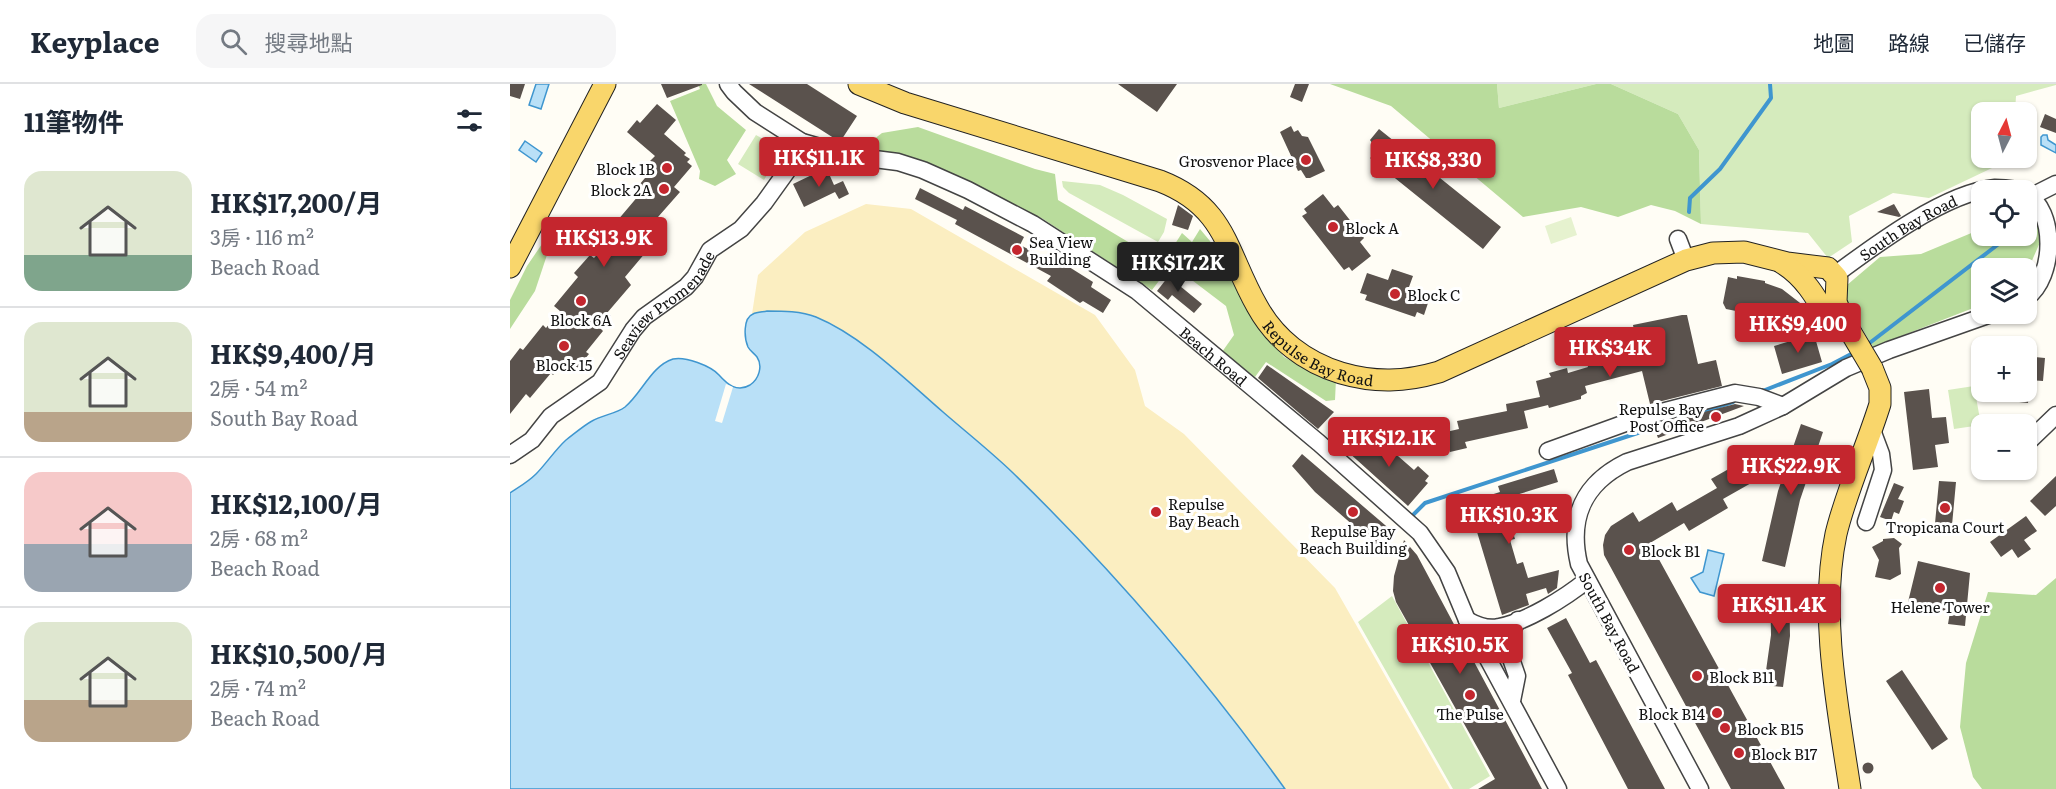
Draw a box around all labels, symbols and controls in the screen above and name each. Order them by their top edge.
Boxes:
search box [196,14,616,68]
text: Keyplace [30,20,160,62]
icon: search [217,25,250,58]
text: 搜尋地點 [265,25,353,58]
text: 地圖 [1813,26,1855,57]
text: 路線 [1888,26,1930,57]
text: 已儲存 [1963,26,2026,57]
text: 11筆物件 [24,101,124,140]
north arrow [1971,102,2037,168]
map controls [1971,102,2037,480]
icon: filters [453,104,486,137]
pin: HK$11.1K [757,137,881,188]
pin: HK$8,330 [1371,139,1495,190]
text: HK$11.1K [773,141,865,171]
text: HK$8,330 [1385,143,1481,173]
place label: Grosvenor Place [1179,149,1294,172]
marker: Grosvenor Place [1299,153,1313,167]
place label: Block 1B [596,157,655,180]
marker: Block 1B [660,161,674,175]
place label: Block 2A [590,178,652,201]
button: locate [1971,180,2037,246]
text: HK$17,200/月 [210,182,382,221]
marker: Block 2A [657,182,671,196]
street label: South Bay Road [1854,188,1960,265]
icon: home [72,195,144,267]
place label: Block A [1345,216,1399,239]
pin: HK$13.9K [542,217,666,268]
marker: Block A [1326,220,1340,234]
text: 3房 · 116 m² [210,221,314,251]
text: HK$13.9K [555,221,653,251]
place label: Sea View Building [1029,230,1093,270]
pin: HK$17.2K [1116,242,1240,293]
marker: Sea View Building [1010,243,1024,257]
street label: Seaview Promenade [606,246,719,363]
text: HK$17.2K [1131,246,1225,276]
text: Beach Road [210,251,320,281]
button: layers [1971,258,2037,324]
place label: Block C [1407,283,1461,306]
marker: Block C [1388,287,1402,301]
marker: Block 6A [574,294,588,308]
pin: HK$9,400 [1736,303,1860,354]
text: HK$9,400 [1749,307,1847,337]
place label: Block 6A [550,308,612,331]
street label: Repulse Bay Road [1258,315,1375,391]
street label: Beach Road [1175,320,1253,391]
pin: HK$34K [1561,327,1659,378]
text: HK$34K [1568,331,1652,361]
text: HK$9,400/月 [210,333,377,372]
button: + [1971,336,2037,402]
marker: Block 15 [557,339,571,353]
icon: home [72,346,144,418]
place label: Block 15 [536,353,593,376]
text: 2房 · 54 m² [210,372,307,402]
place label: Repulse Bay Post Office [1619,397,1704,437]
text: South Bay Road [210,402,358,432]
marker: Repulse Bay Post Office [1709,410,1723,424]
button: − [1971,414,2037,480]
pin: HK$12.1K [1327,417,1451,468]
text: HK$12.1K [1342,421,1436,451]
pin: HK$22.9K [1729,445,1853,496]
text: HK$22.9K [1741,449,1841,479]
text: HK$12,100/月 [210,483,382,522]
place label: Repulse Bay Beach [1168,492,1240,532]
pin: HK$10.3K [1447,494,1571,545]
icon: home [72,496,144,568]
text: HK$10.3K [1460,498,1558,528]
marker: Tropicana Court [1938,501,1952,515]
marker: Repulse Bay Beach [1149,505,1163,519]
marker: Repulse Bay Beach Building [1346,505,1360,519]
place label: Tropicana Court [1886,515,2004,538]
place label: Repulse Bay Beach Building [1299,519,1408,559]
text: 2房 · 68 m² [210,522,308,552]
place label: Block B1 [1641,539,1700,562]
marker: Block B1 [1622,543,1636,557]
text: Beach Road [210,552,320,582]
street label: South Bay Road [1574,568,1646,676]
marker: Helene Tower [1933,581,1947,595]
pin: HK$11.4K [1717,584,1841,635]
text: HK$11.4K [1732,588,1826,618]
place label: Helene Tower [1890,595,1990,618]
pin: HK$10.5K [1398,624,1522,675]
text: HK$10.5K [1411,628,1509,658]
text: HK$10,500/月 [210,633,388,672]
icon: home [72,646,144,718]
place label: Block B11 [1709,665,1774,688]
marker: Block B11 [1690,669,1704,683]
text: 2房 · 74 m² [210,672,306,702]
marker: The Pulse [1463,688,1477,702]
text: Beach Road [210,702,320,732]
place label: The Pulse [1436,702,1504,725]
place label: Block B14 [1638,702,1705,725]
marker: Block B14 [1710,706,1724,720]
place label: Block B15 [1737,717,1804,740]
marker: Block B15 [1718,721,1732,735]
place label: Block B17 [1751,742,1818,765]
marker: Block B17 [1732,746,1746,760]

